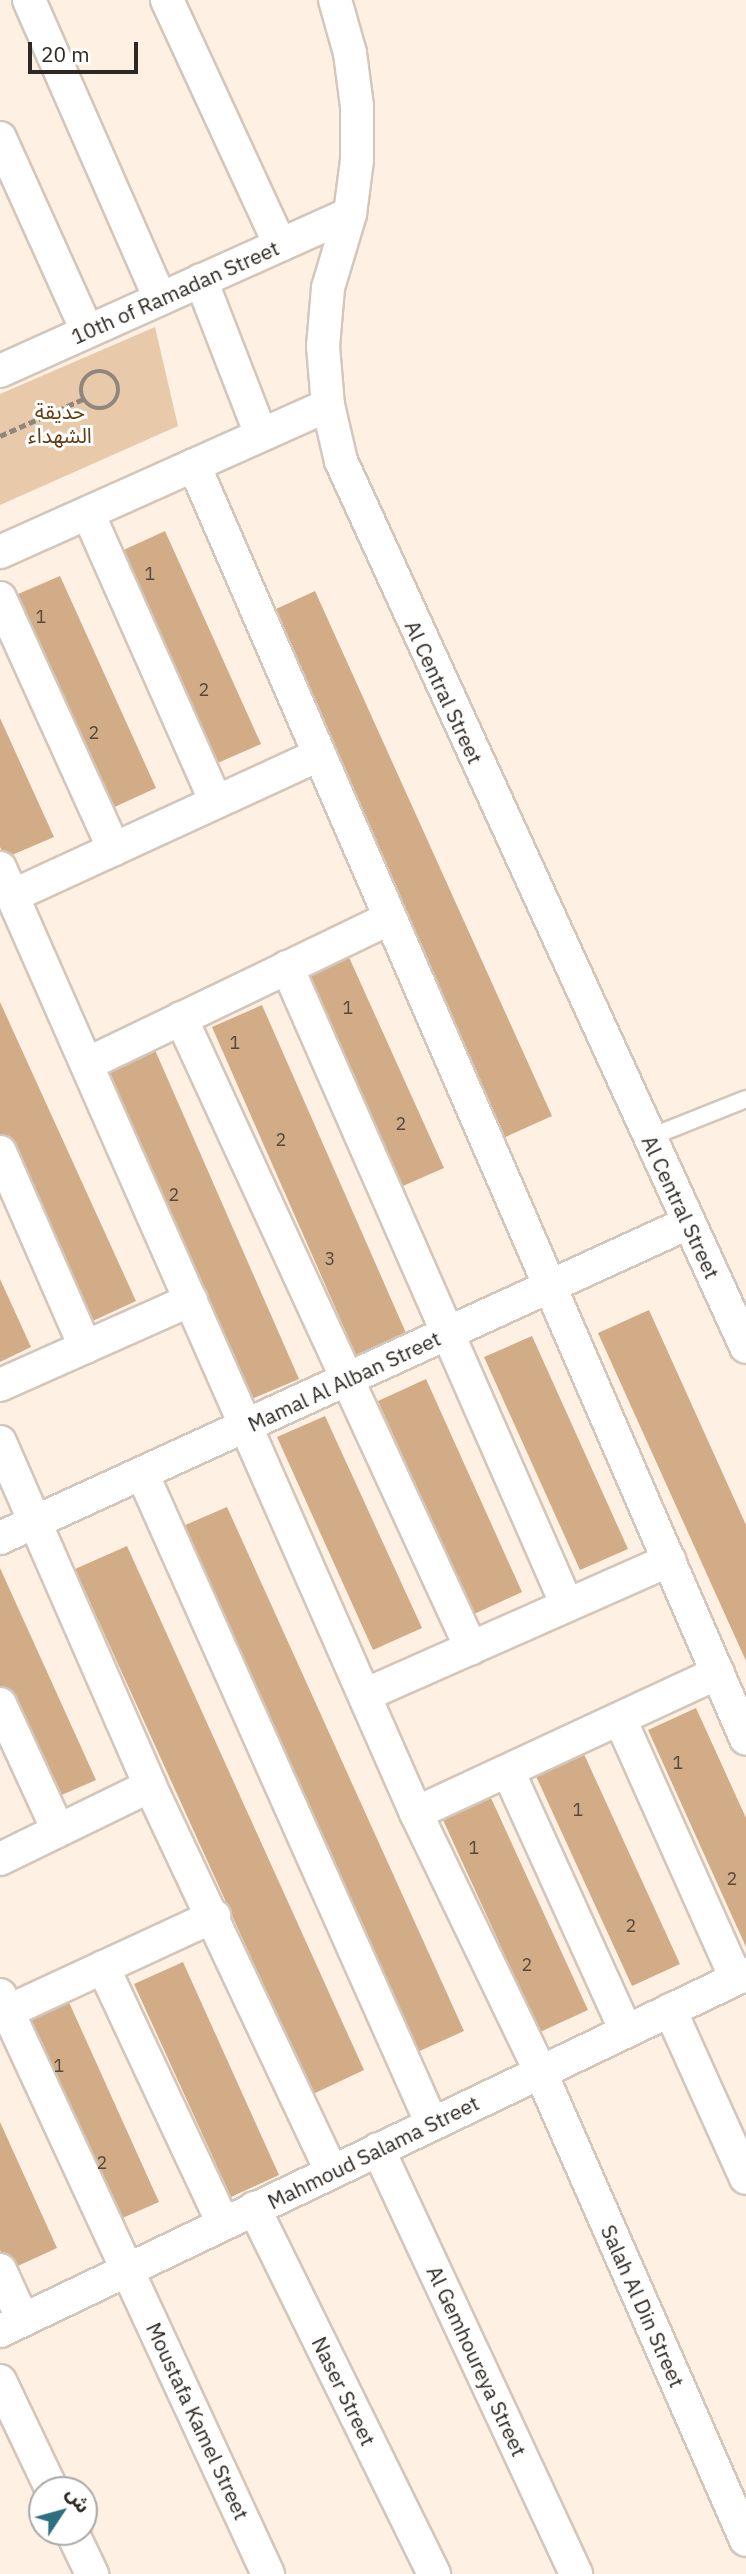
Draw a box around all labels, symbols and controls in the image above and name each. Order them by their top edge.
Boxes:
scale bar [32,28,142,72]
text: 20 m [41,40,90,68]
street label: 10th of Ramadan Street [67,235,283,349]
park label: حديقة الشهداء [28,398,92,448]
house number: 1 [145,563,155,585]
house number: 1 [36,606,46,628]
street label: Al Central Street [400,616,488,768]
house number: 2 [199,679,209,701]
house number: 2 [89,722,99,744]
house number: 1 [343,997,353,1019]
house number: 1 [230,1032,240,1054]
house number: 2 [396,1113,406,1135]
house number: 2 [276,1129,286,1151]
street label: Al Central Street [637,1131,725,1283]
house number: 2 [169,1184,179,1206]
house number: 3 [325,1248,335,1270]
street label: Mamal Al Alban Street [244,1325,444,1437]
house number: 1 [673,1752,683,1774]
house number: 1 [573,1799,583,1821]
house number: 1 [469,1837,479,1859]
house number: 2 [727,1868,737,1890]
house number: 2 [626,1915,636,1937]
house number: 2 [522,1954,532,1976]
house number: 1 [54,2055,64,2077]
street label: Mahmoud Salama Street [263,2090,483,2214]
house number: 2 [97,2152,107,2174]
street label: Salah Al Din Street [596,2221,690,2391]
street label: Al Gemhoureya Street [422,2262,532,2460]
street label: Moustafa Kamel Street [141,2318,255,2524]
street label: Naser Street [307,2332,381,2450]
north arrow [28,2476,98,2546]
text: ش [61,2482,96,2517]

